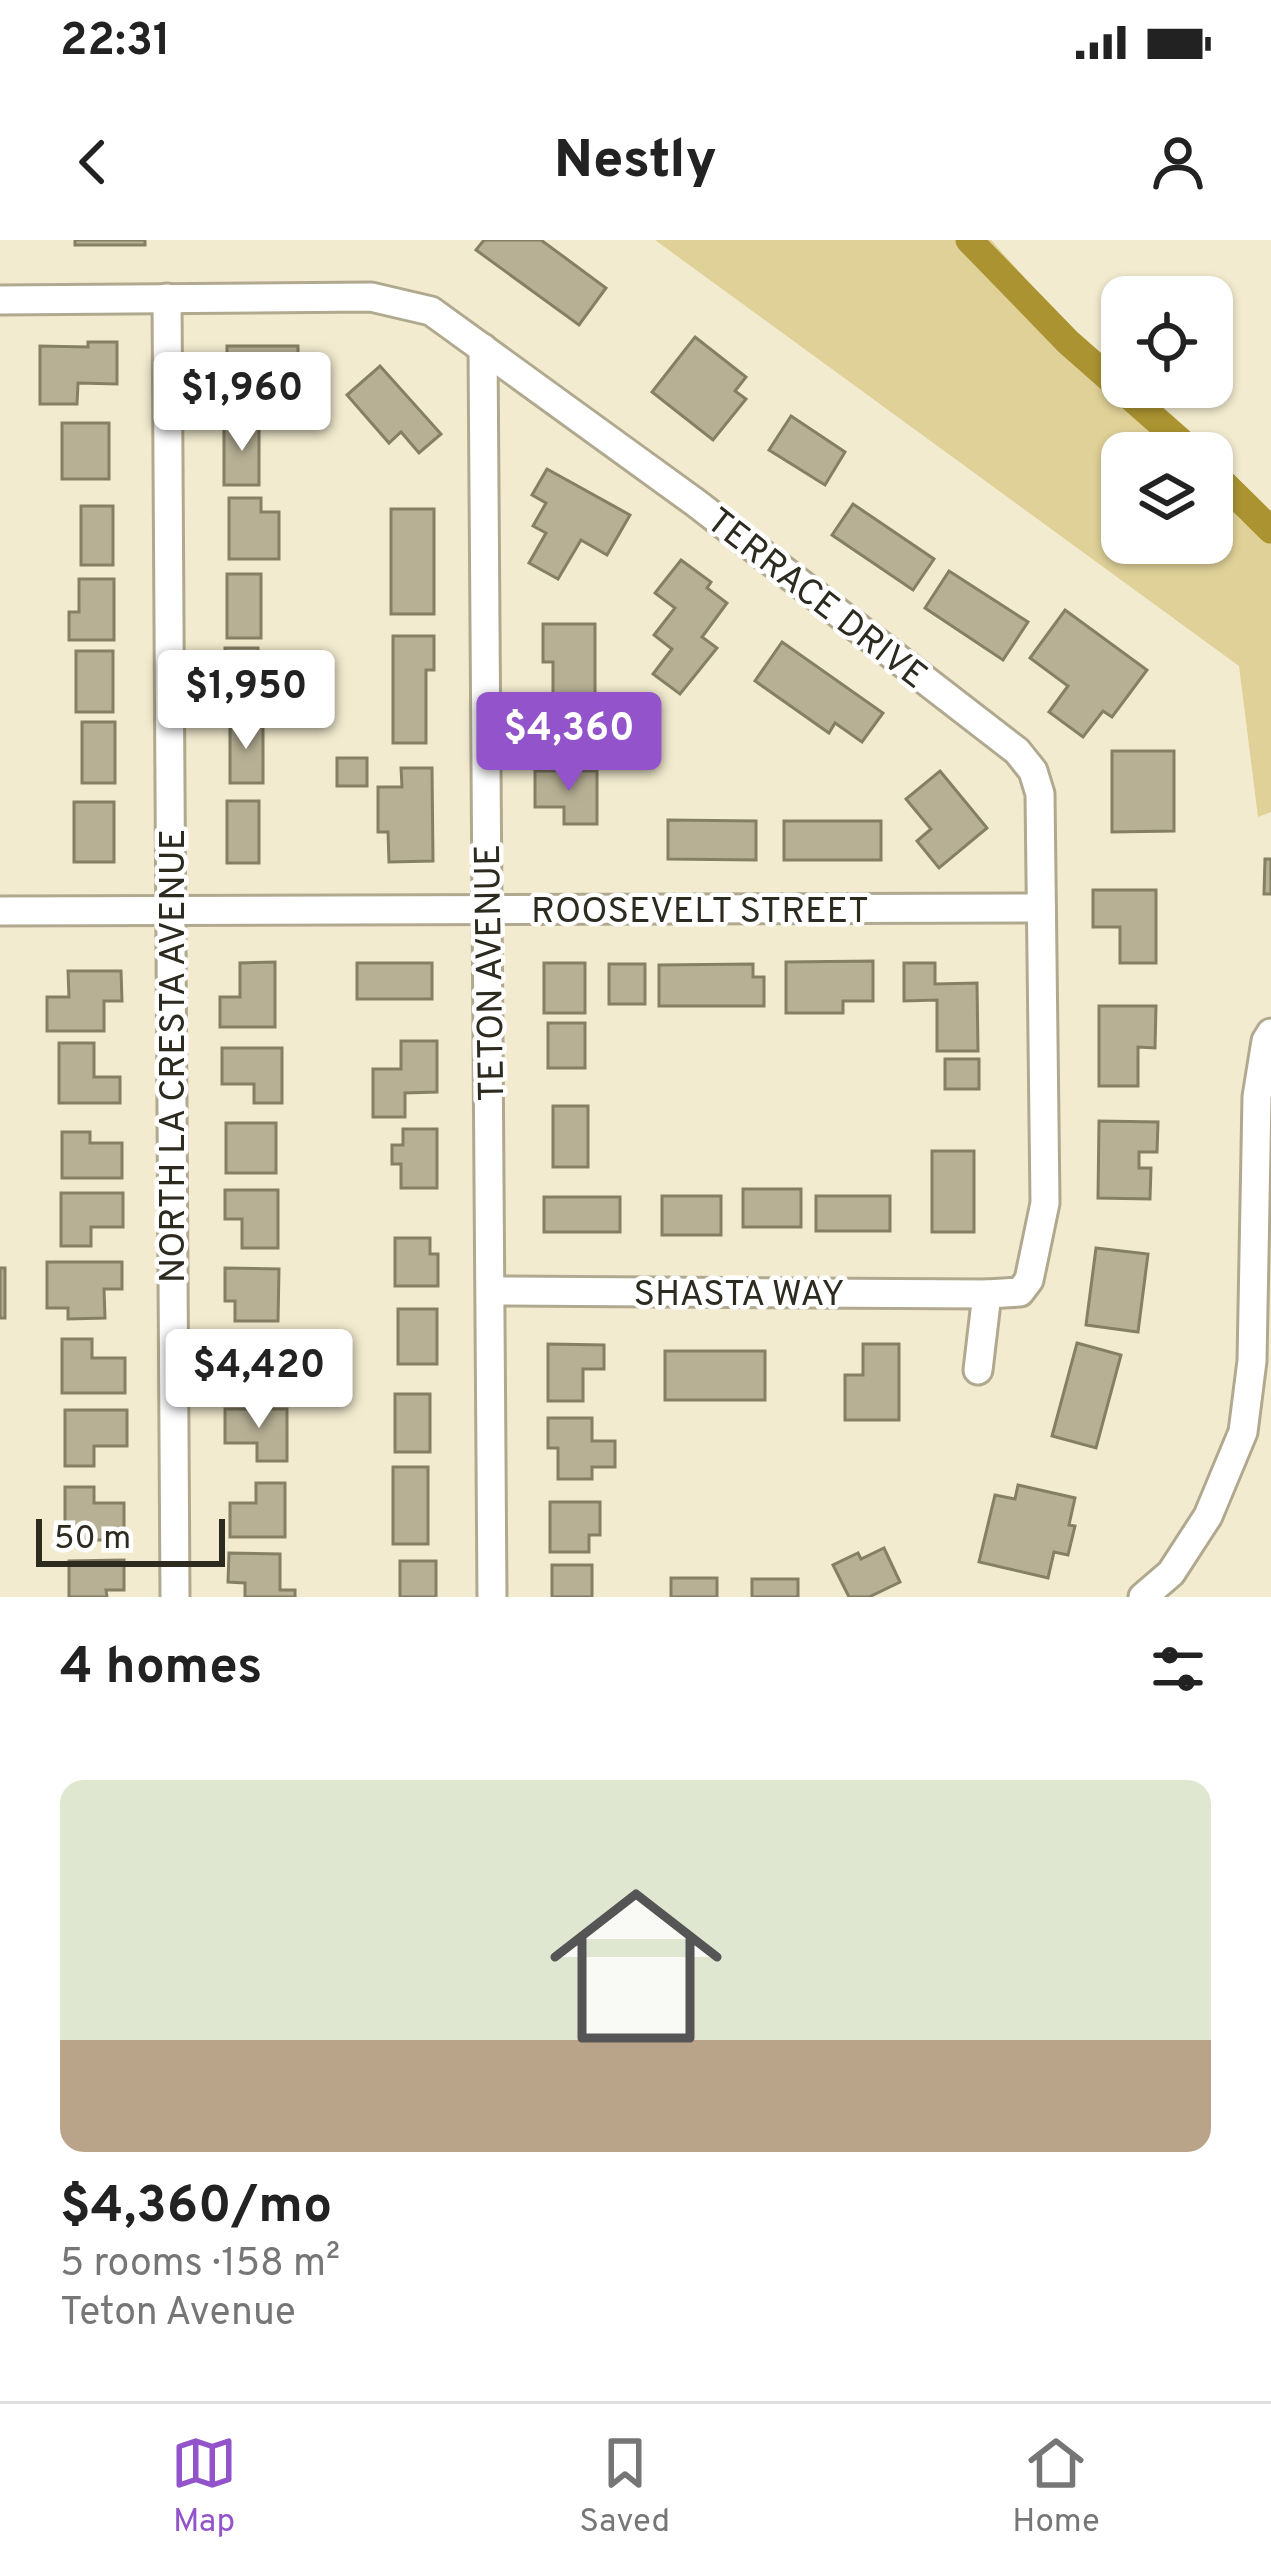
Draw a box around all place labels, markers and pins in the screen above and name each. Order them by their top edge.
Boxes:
pin: $1,960 [144,352,340,454]
pin: $1,950 [148,650,344,752]
pin: $4,360 [471,692,667,794]
pin: $4,420 [161,1329,357,1431]

